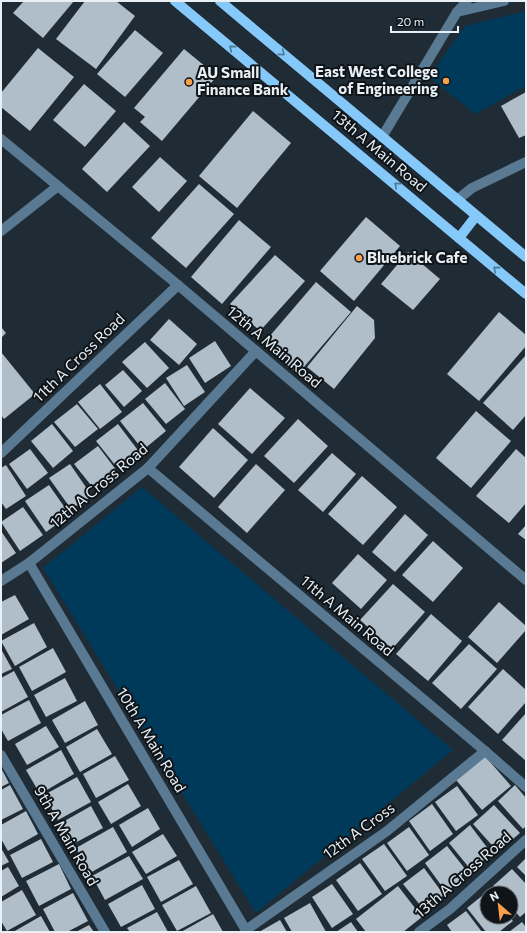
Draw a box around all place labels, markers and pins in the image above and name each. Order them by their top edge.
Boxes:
place label: East West College of Engineering [315,62,438,97]
place label: AU Small Finance Bank [197,63,289,98]
marker: East West College of Engineering [441,76,451,86]
marker: AU Small Finance Bank [184,77,194,87]
place label: Bluebrick Cafe [367,248,467,266]
marker: Bluebrick Cafe [354,253,364,263]

